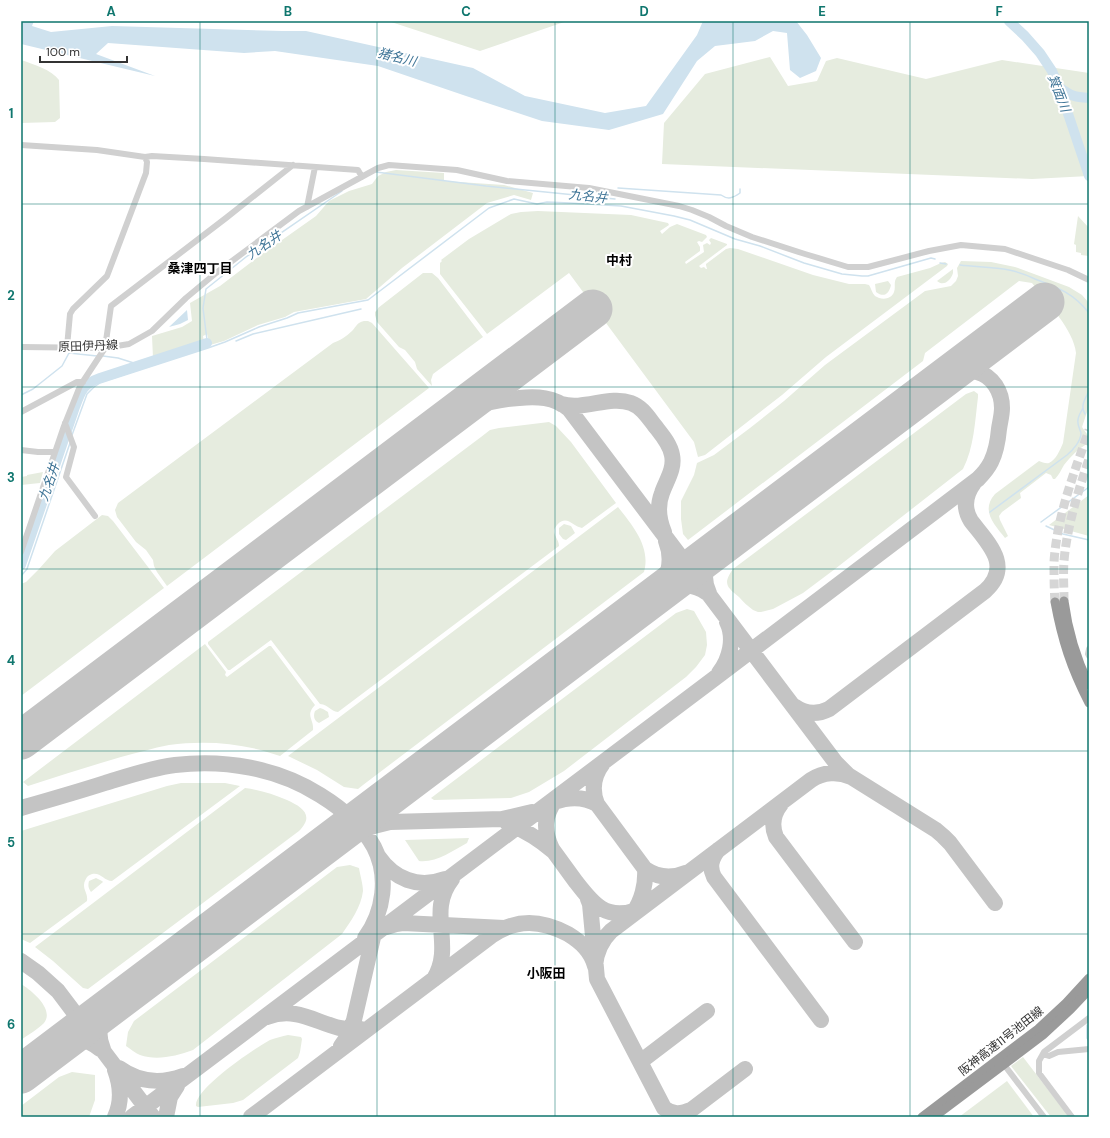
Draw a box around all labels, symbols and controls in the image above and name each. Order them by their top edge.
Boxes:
text: A [106,3,116,20]
text: B [284,3,292,20]
text: C [461,3,471,20]
text: D [639,3,649,20]
text: E [818,3,826,20]
text: F [995,3,1003,20]
scale bar [40,38,127,64]
text: 100 m [46,44,80,60]
water label: 猪名川 [376,44,420,70]
water label: 箕面川 [1044,72,1075,116]
text: 1 [9,105,13,122]
water label: 九名井 [568,186,609,207]
water label: 九名井 [243,226,286,263]
district label: 中村 [606,252,632,269]
district label: 桑津四丁目 [167,260,233,277]
text: 2 [7,287,15,304]
street label: 原田伊丹線 [58,337,118,355]
water label: 九名井 [35,460,64,503]
text: 3 [7,469,15,486]
text: 4 [7,652,15,669]
text: 5 [7,834,15,851]
district label: 小阪田 [526,965,566,982]
street label: 阪神高速11号池田線 [955,1003,1047,1079]
text: 6 [7,1016,15,1033]

